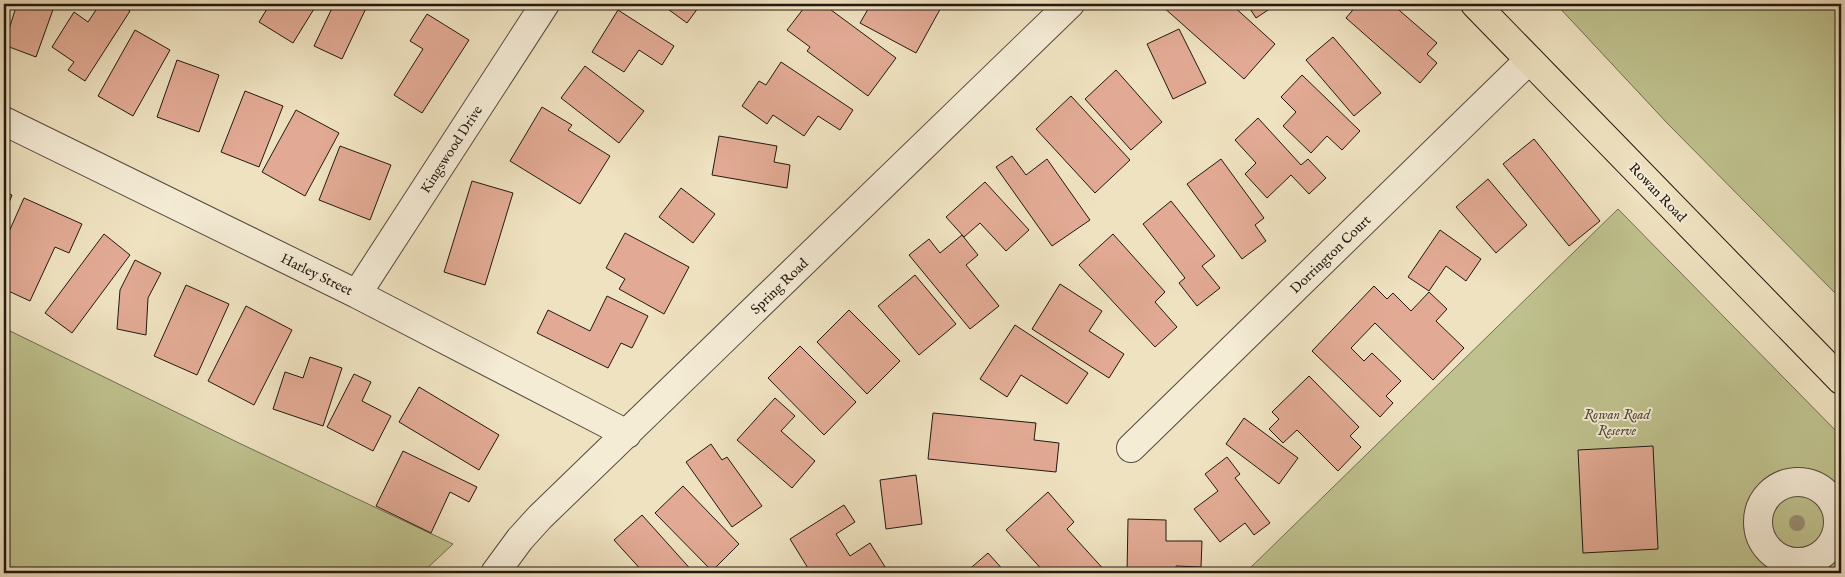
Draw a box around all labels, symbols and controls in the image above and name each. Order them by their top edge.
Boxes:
street label: Kingswood Drive [417,102,487,197]
street label: Rowan Road [1625,159,1690,226]
street label: Dorrington Court [1287,212,1375,298]
street label: Harley Street [278,250,356,300]
street label: Spring Road [747,254,813,319]
park label: Rowan Road Reserve [1584,406,1652,440]

